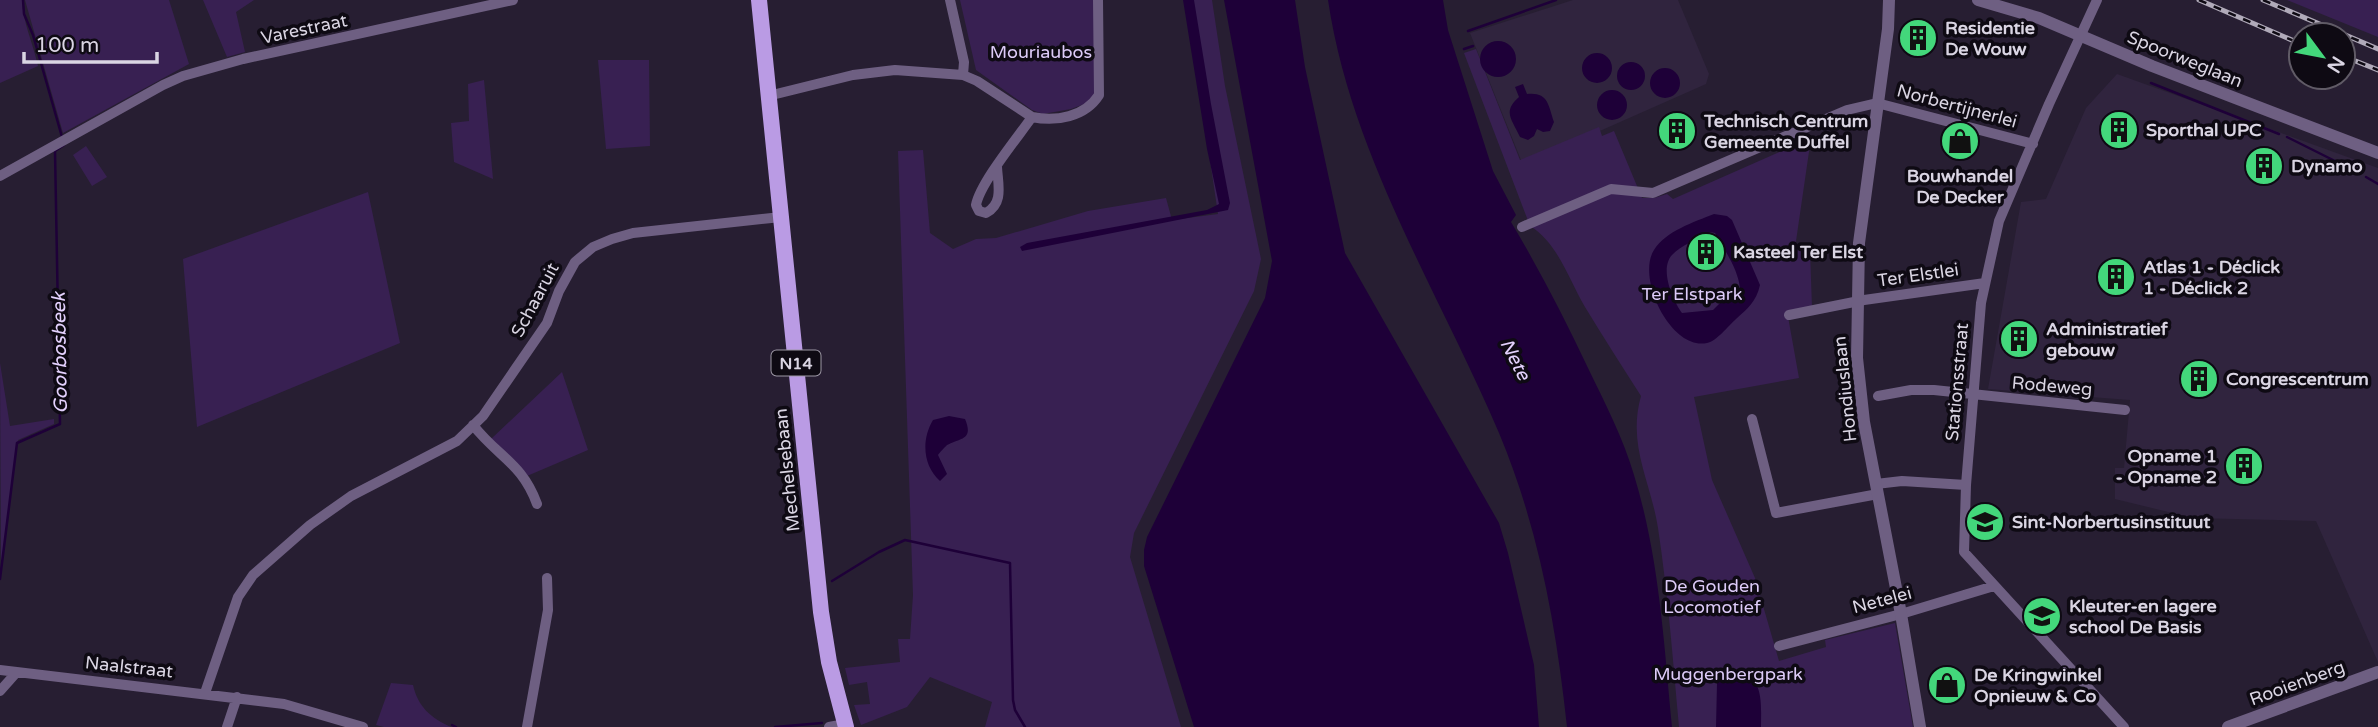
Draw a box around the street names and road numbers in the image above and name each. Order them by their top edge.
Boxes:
street label: Varestraat [259,9,349,49]
street label: Spoorweglaan [2124,26,2246,92]
street label: Norbertijnerlei [1894,79,2020,133]
street label: Ter Elstlei [1876,258,1960,292]
street label: Schaaruit [506,259,564,341]
street label: Stationsstraat [1941,322,1973,442]
street label: Hondiuslaan [1829,335,1861,443]
road number: N14 [772,350,820,376]
street label: Rodeweg [2011,372,2093,400]
street label: Mechelsebaan [770,407,804,533]
street label: Netelei [1850,582,1914,618]
street label: Naalstraat [84,651,174,683]
street label: Rooienberg [2246,656,2348,710]

